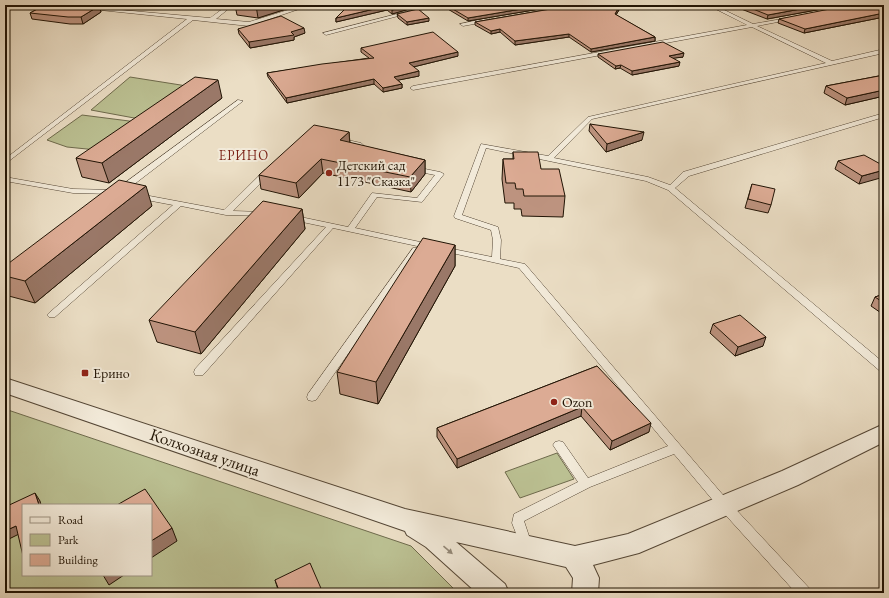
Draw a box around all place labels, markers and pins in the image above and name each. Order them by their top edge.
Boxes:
place label: Детский сад 1173 "Сказка" [337,156,415,190]
marker: Детский сад 1173 "Сказка" [324,168,334,178]
place label: Ерино [93,364,130,382]
marker: Ерино [80,368,90,378]
place label: Ozon [562,393,593,411]
marker: Ozon [549,397,559,407]

